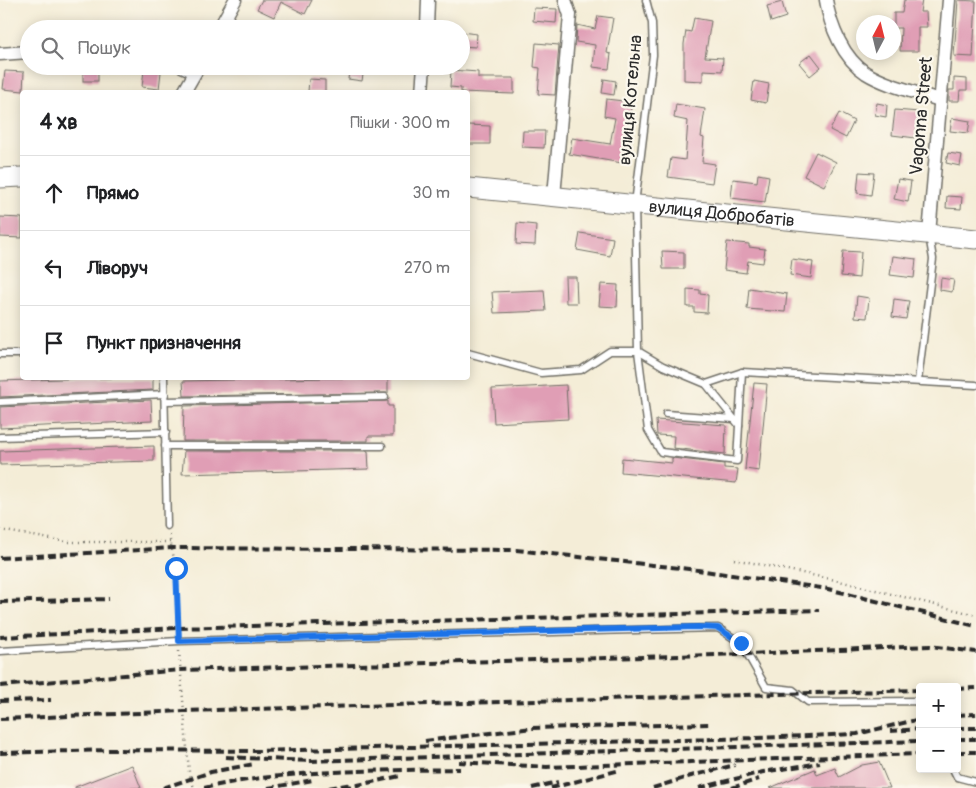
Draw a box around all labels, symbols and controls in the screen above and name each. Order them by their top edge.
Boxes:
north arrow [856,15,901,60]
search box [20,20,470,75]
icon: search [38,34,66,62]
street label: вулиця Котельна [613,34,648,166]
text: Пошук [78,36,131,60]
street label: Vagonna Street [905,55,938,176]
text: 4 хв [40,109,78,136]
text: Пішки · 300 m [350,113,450,133]
icon: ahead [40,179,68,207]
text: Прямо [87,181,139,205]
text: 30 m [412,183,450,203]
street label: вулиця Добробатів [648,195,796,233]
icon: left [40,254,68,282]
text: Ліворуч [87,256,148,280]
text: 270 m [404,258,450,278]
icon: arrive [40,329,68,357]
text: Пункт призначення [87,331,241,355]
route start [165,557,188,580]
route end [730,632,753,655]
map controls [916,683,961,773]
button: + [916,683,961,728]
button: − [916,728,961,773]

